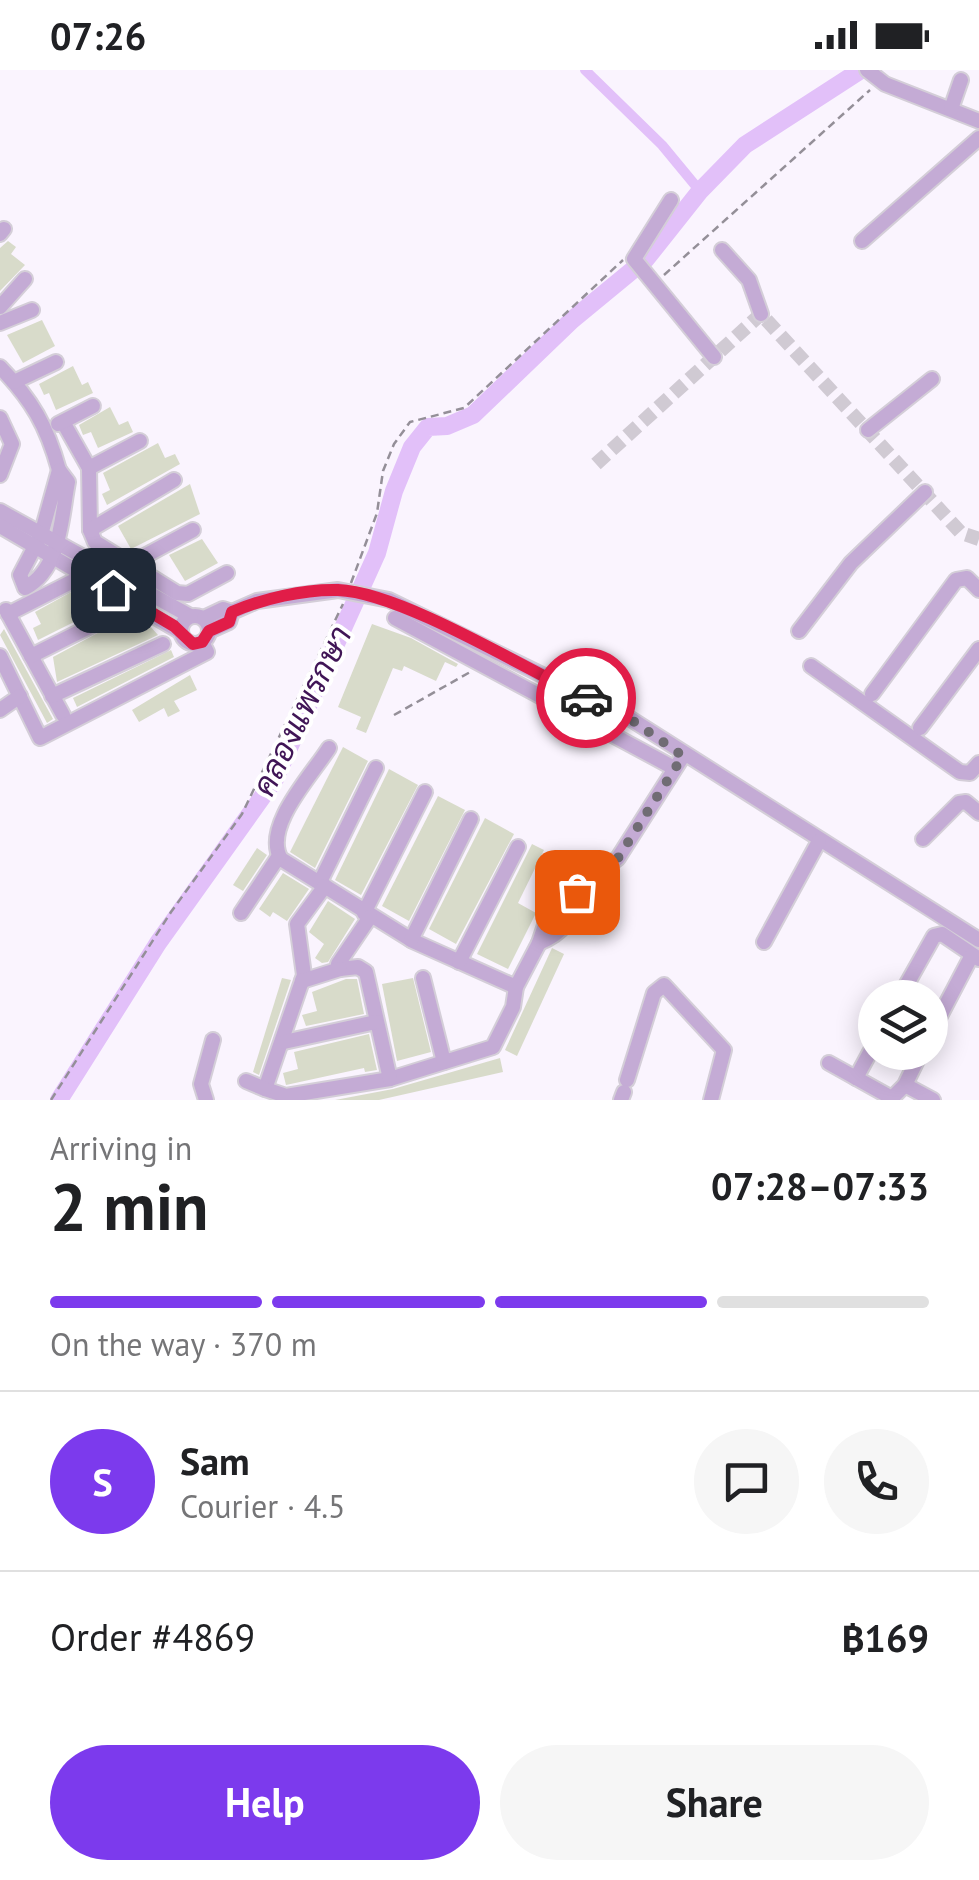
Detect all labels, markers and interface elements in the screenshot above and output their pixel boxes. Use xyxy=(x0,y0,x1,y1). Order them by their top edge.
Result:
text: 07:26 xyxy=(50,11,146,60)
pin xyxy=(71,548,156,633)
icon: home xyxy=(86,563,141,618)
water label: คลองแพรกษา xyxy=(242,619,360,802)
courier xyxy=(536,648,636,748)
icon: car xyxy=(559,671,614,726)
pin xyxy=(535,850,620,935)
icon: bag xyxy=(550,865,605,920)
map controls xyxy=(858,980,948,1070)
button: layers xyxy=(858,980,948,1070)
text: Arriving in xyxy=(50,1127,192,1169)
text: 07:28–07:33 xyxy=(711,1161,929,1210)
text: 2 min xyxy=(50,1164,209,1248)
text: On the way · 370 m xyxy=(50,1323,317,1365)
button: chat xyxy=(694,1429,799,1534)
button: phone xyxy=(824,1429,929,1534)
text: Sam xyxy=(180,1436,250,1485)
text: S xyxy=(92,1457,113,1506)
text: Courier · 4.5 xyxy=(180,1485,346,1527)
text: Order #4869 xyxy=(50,1612,255,1661)
text: ฿169 xyxy=(841,1613,929,1662)
button: Help xyxy=(50,1745,480,1860)
button: Share xyxy=(500,1745,929,1860)

